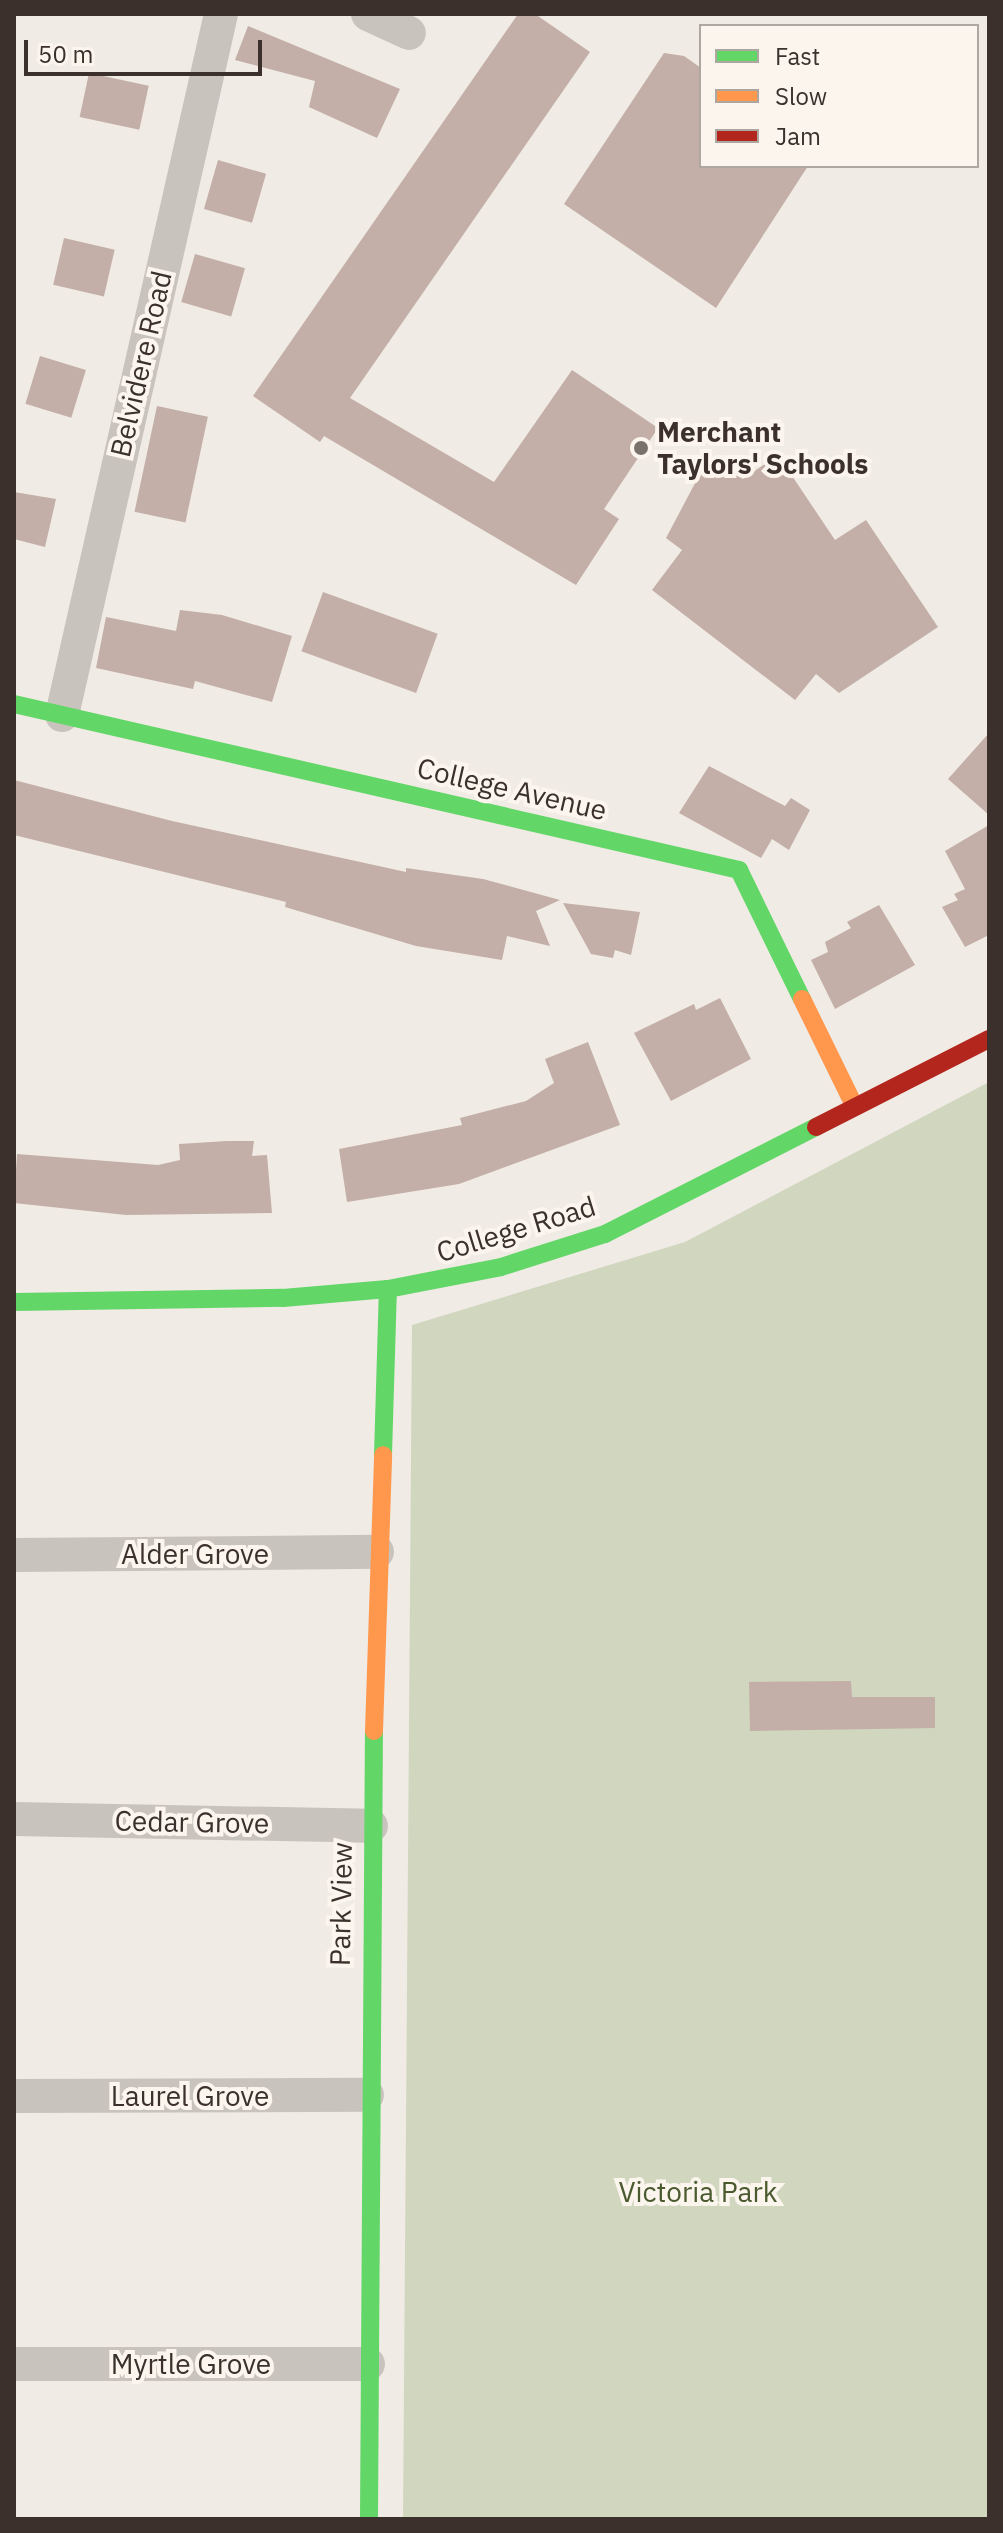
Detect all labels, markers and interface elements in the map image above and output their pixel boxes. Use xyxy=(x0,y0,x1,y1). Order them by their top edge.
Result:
scale bar xyxy=(28,24,266,74)
legend xyxy=(699,24,979,168)
text: 50 m xyxy=(38,38,93,70)
text: Fast xyxy=(775,40,820,72)
text: Slow xyxy=(775,80,827,112)
text: Jam xyxy=(775,120,821,152)
street label: Belvidere Road xyxy=(103,268,179,460)
place label: Merchant Taylors' Schools xyxy=(657,415,868,481)
marker: Merchant Taylors' Schools xyxy=(632,439,650,457)
street label: College Avenue xyxy=(414,751,610,827)
street label: College Road xyxy=(432,1189,600,1269)
street label: Alder Grove xyxy=(121,1537,269,1571)
street label: Cedar Grove xyxy=(114,1804,270,1840)
street label: Park View xyxy=(323,1842,359,1966)
street label: Laurel Grove xyxy=(111,2079,269,2113)
park label: Victoria Park xyxy=(618,2175,778,2209)
street label: Myrtle Grove xyxy=(111,2347,271,2381)

